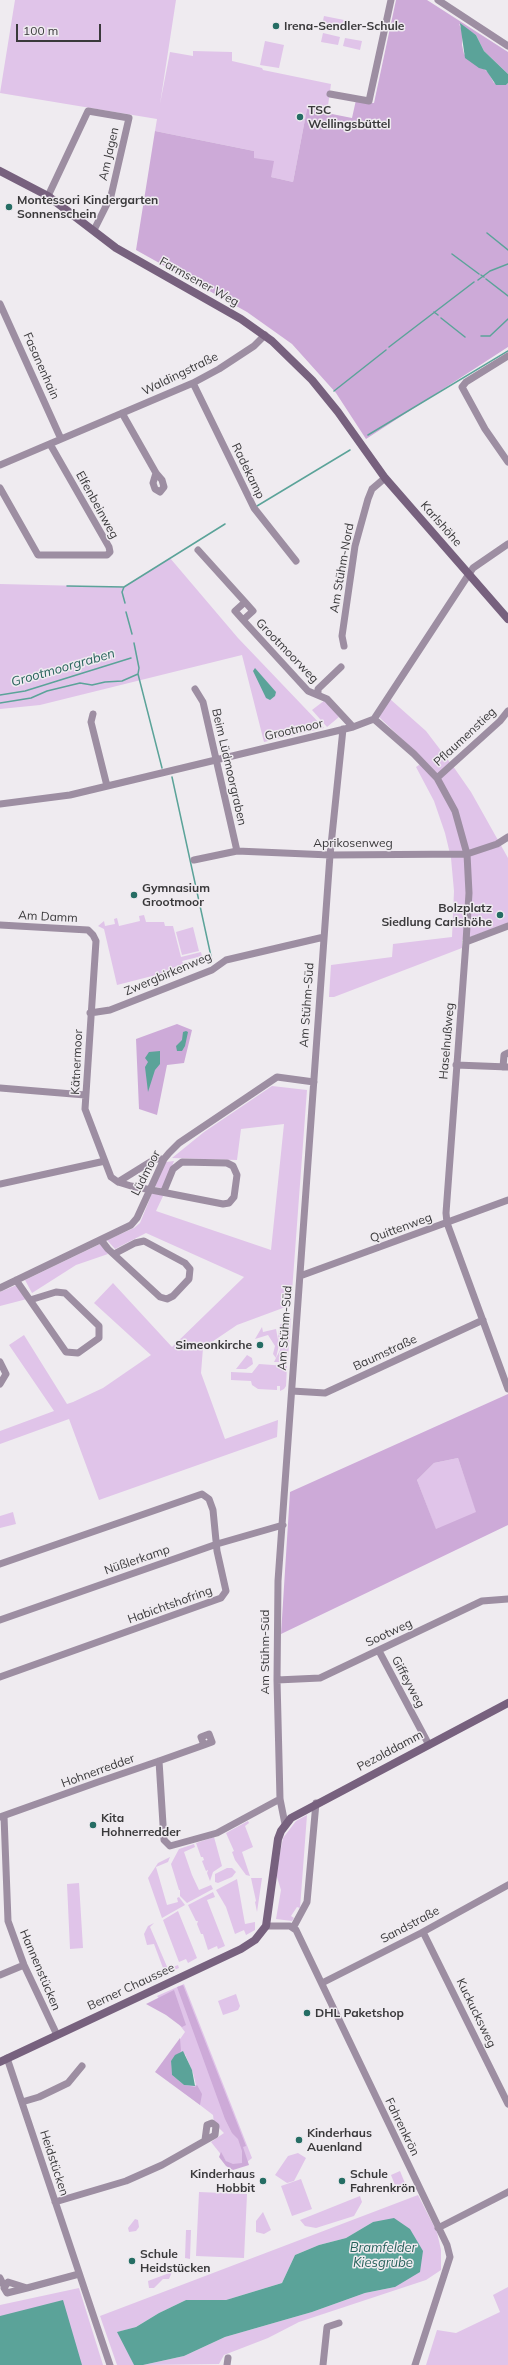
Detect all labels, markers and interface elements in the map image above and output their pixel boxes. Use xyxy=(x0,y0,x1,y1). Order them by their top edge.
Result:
scale bar xyxy=(18,16,103,42)
place label: Irena-Sendler-Schule xyxy=(284,19,404,33)
marker: Irena-Sendler-Schule xyxy=(271,21,281,31)
text: 100 m xyxy=(23,23,58,38)
place label: TSC Wellingsbüttel xyxy=(308,103,390,131)
marker: TSC Wellingsbüttel xyxy=(295,112,305,122)
street label: Am Jagen xyxy=(96,126,122,182)
place label: Montessori Kindergarten Sonnenschein xyxy=(17,193,158,221)
marker: Montessori Kindergarten Sonnenschein xyxy=(4,202,14,212)
street label: Farmsener Weg xyxy=(157,254,241,310)
street label: Fasanenhain xyxy=(20,330,62,402)
street label: Waldingstraße xyxy=(140,349,220,399)
street label: Radekamp xyxy=(228,441,268,501)
street label: Elfenbeinweg xyxy=(73,469,121,541)
street label: Karlshöhe xyxy=(417,498,465,550)
street label: Am Stühm-Nord xyxy=(327,522,357,614)
street label: Grootmoorweg xyxy=(253,616,321,686)
water label: Grootmoorgraben xyxy=(9,646,117,690)
street label: Pflaumenstieg xyxy=(431,705,499,769)
street label: Beim Lüdmoorgraben xyxy=(209,707,249,827)
street label: Grootmoor xyxy=(263,716,325,744)
street label: Aprikosenweg xyxy=(313,836,393,850)
place label: Gymnasium Grootmoor xyxy=(142,881,210,909)
marker: Gymnasium Grootmoor xyxy=(129,890,139,900)
place label: Bolzplatz Siedlung Carlshöhe xyxy=(381,901,492,929)
street label: Am Damm xyxy=(18,908,78,926)
marker: Bolzplatz Siedlung Carlshöhe xyxy=(495,910,505,920)
street label: Zwergbirkenweg xyxy=(122,949,214,999)
street label: Am Stühm-Süd xyxy=(297,962,317,1048)
street label: Haselnußweg xyxy=(436,1002,458,1080)
street label: Kätnermoor xyxy=(68,1029,86,1095)
street label: Lüdmoor xyxy=(128,1148,164,1198)
street label: Quittenweg xyxy=(368,1210,434,1246)
street label: Am Stühm-Süd xyxy=(275,1285,295,1371)
street label: Baumstraße xyxy=(351,1332,419,1374)
place label: Simeonkirche xyxy=(175,1338,252,1352)
marker: Simeonkirche xyxy=(255,1340,265,1350)
street label: Nüßlerkamp xyxy=(102,1542,172,1578)
street label: Habichtshofring xyxy=(126,1583,214,1627)
street label: Am Stühm-Süd xyxy=(258,1609,272,1695)
street label: Sootweg xyxy=(364,1616,414,1650)
street label: Giffeyweg xyxy=(388,1654,428,1710)
street label: Pezolddamm xyxy=(355,1728,425,1774)
street label: Hohnerredder xyxy=(59,1751,137,1791)
place label: Kita Hohnerredder xyxy=(101,1811,181,1839)
marker: Kita Hohnerredder xyxy=(88,1820,98,1830)
street label: Sandstraße xyxy=(378,1903,442,1947)
street label: Hannenstücken xyxy=(16,1927,64,2013)
street label: Berner Chaussee xyxy=(85,1961,177,2013)
street label: Kuckucksweg xyxy=(453,1976,499,2050)
place label: DHL Paketshop xyxy=(315,2006,404,2020)
marker: DHL Paketshop xyxy=(302,2008,312,2018)
street label: Fahrenkrön xyxy=(382,2096,422,2158)
place label: Kinderhaus Auenland xyxy=(307,2126,372,2154)
street label: Heidstücken xyxy=(37,2128,71,2198)
marker: Kinderhaus Auenland xyxy=(294,2135,304,2145)
place label: Kinderhaus Hobbit xyxy=(190,2167,255,2195)
place label: Schule Fahrenkrön xyxy=(350,2167,415,2195)
marker: Kinderhaus Hobbit xyxy=(258,2176,268,2186)
marker: Schule Fahrenkrön xyxy=(337,2176,347,2186)
water label: Bramfelder Kiesgrube xyxy=(350,2240,416,2271)
place label: Schule Heidstücken xyxy=(140,2247,210,2275)
marker: Schule Heidstücken xyxy=(127,2256,137,2266)

